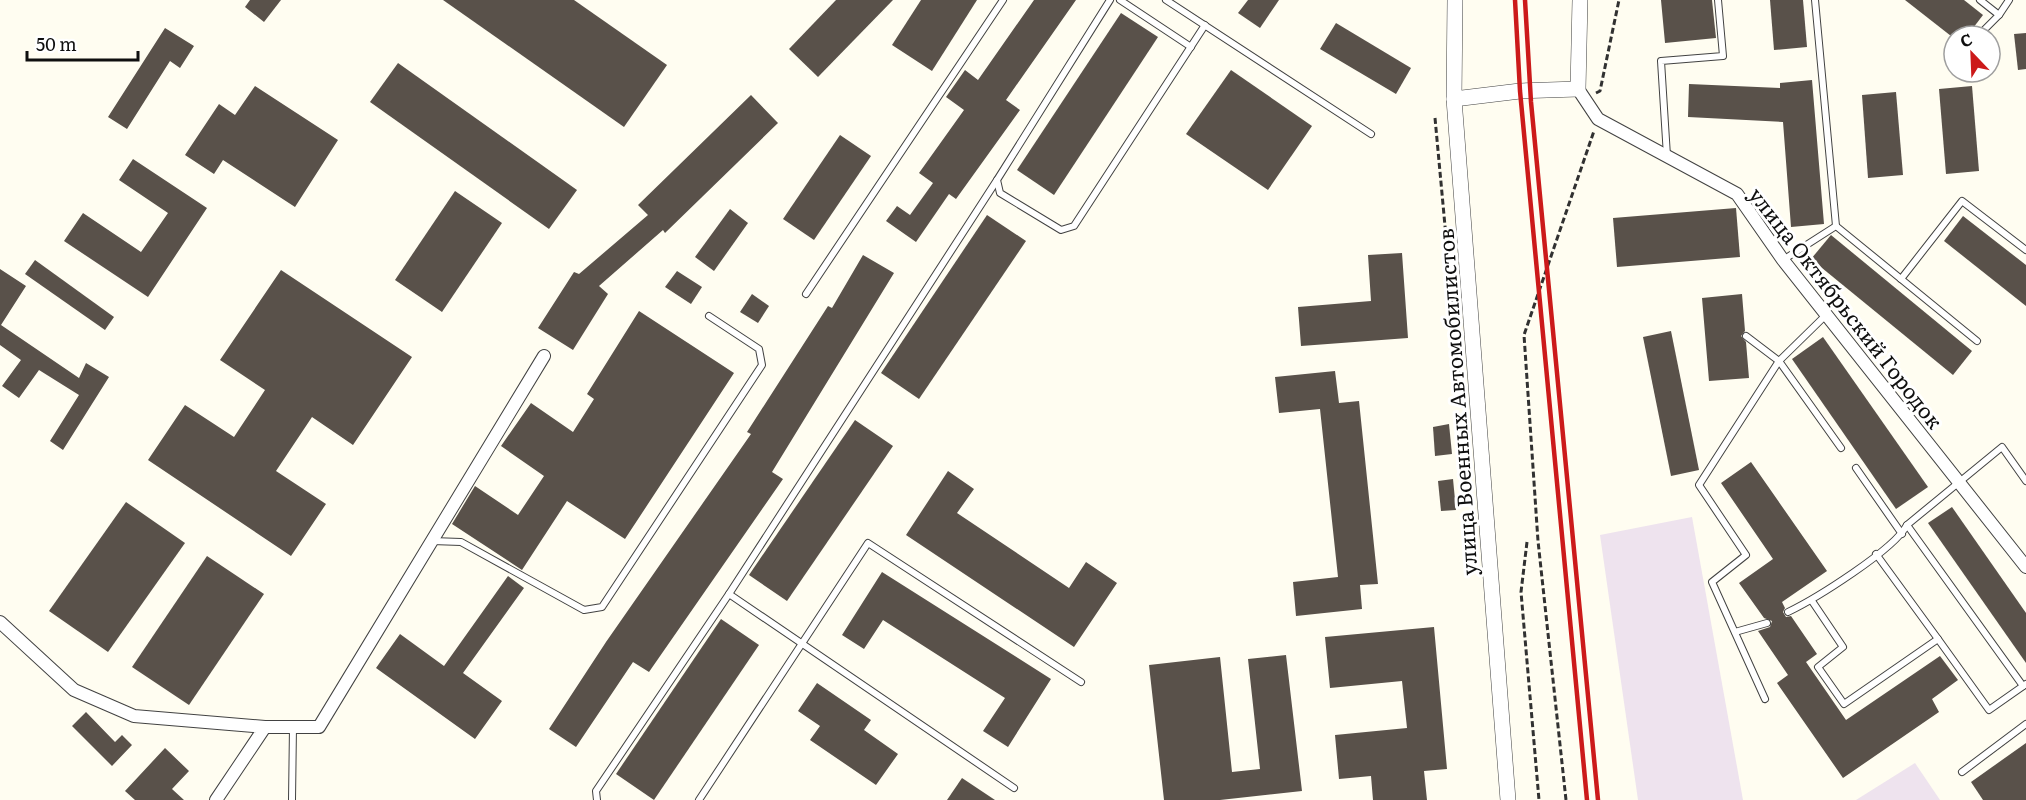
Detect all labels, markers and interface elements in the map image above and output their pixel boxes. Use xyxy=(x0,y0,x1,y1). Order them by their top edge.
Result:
scale bar xyxy=(27,24,138,62)
north arrow xyxy=(1942,24,2002,84)
text: С xyxy=(1956,26,1976,53)
text: 50 m xyxy=(36,30,77,57)
street label: улица Октябрьский Городок xyxy=(1743,180,1952,435)
street label: улица Военных Автомобилистов xyxy=(1428,227,1484,577)

